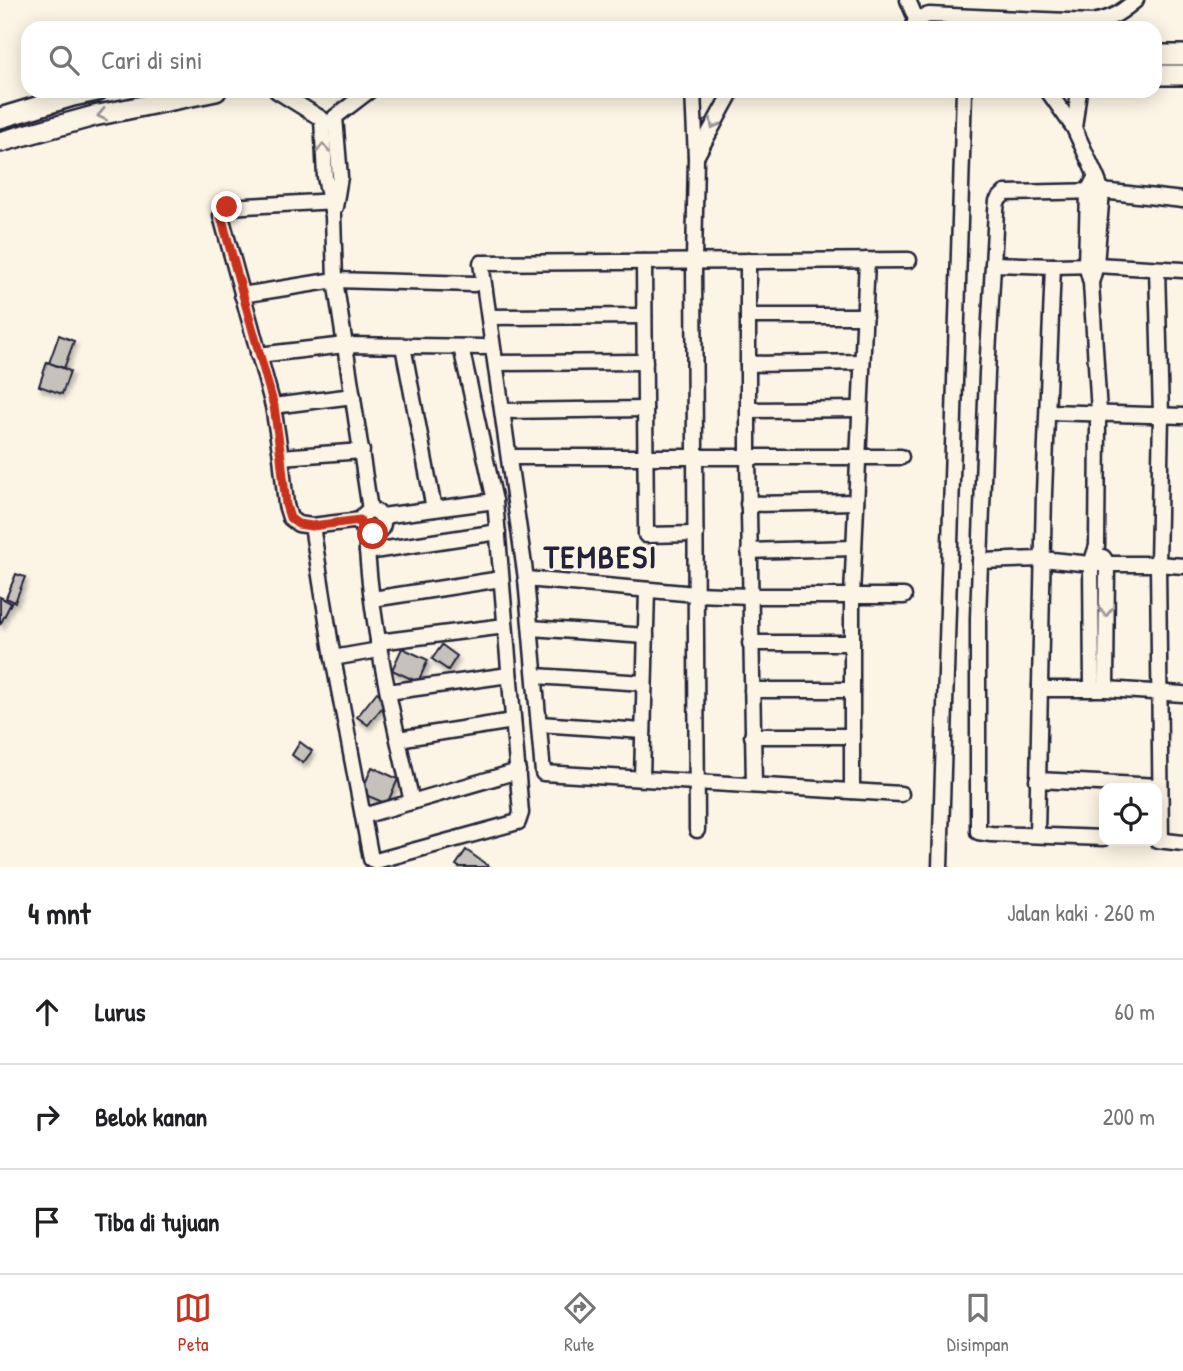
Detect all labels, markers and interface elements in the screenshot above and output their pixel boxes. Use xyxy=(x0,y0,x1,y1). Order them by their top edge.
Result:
search box xyxy=(21,21,1162,98)
icon: search xyxy=(45,41,83,79)
text: Cari di sini xyxy=(101,42,203,77)
one-way arrow xyxy=(96,106,108,121)
one-way arrow xyxy=(709,117,722,130)
one-way arrow xyxy=(316,143,331,154)
route end xyxy=(211,191,242,222)
route start xyxy=(357,518,388,549)
district label: TEMBESI xyxy=(543,535,658,578)
one-way arrow xyxy=(1099,607,1114,618)
map controls xyxy=(1099,783,1162,846)
button: locate xyxy=(1099,783,1162,846)
text: 4 mnt xyxy=(28,893,90,933)
text: Jalan kaki · 260 m xyxy=(1007,897,1155,928)
icon: ahead xyxy=(28,993,66,1031)
text: Lurus xyxy=(95,994,146,1029)
text: 60 m xyxy=(1115,996,1155,1027)
icon: right xyxy=(28,1098,66,1136)
text: Belok kanan xyxy=(95,1099,207,1134)
text: 200 m xyxy=(1103,1101,1155,1132)
icon: arrive xyxy=(28,1203,66,1241)
text: Tiba di tujuan xyxy=(95,1204,220,1239)
tab: Peta xyxy=(174,1289,212,1357)
tab: Rute xyxy=(561,1289,599,1357)
tab: Disimpan xyxy=(947,1289,1009,1357)

